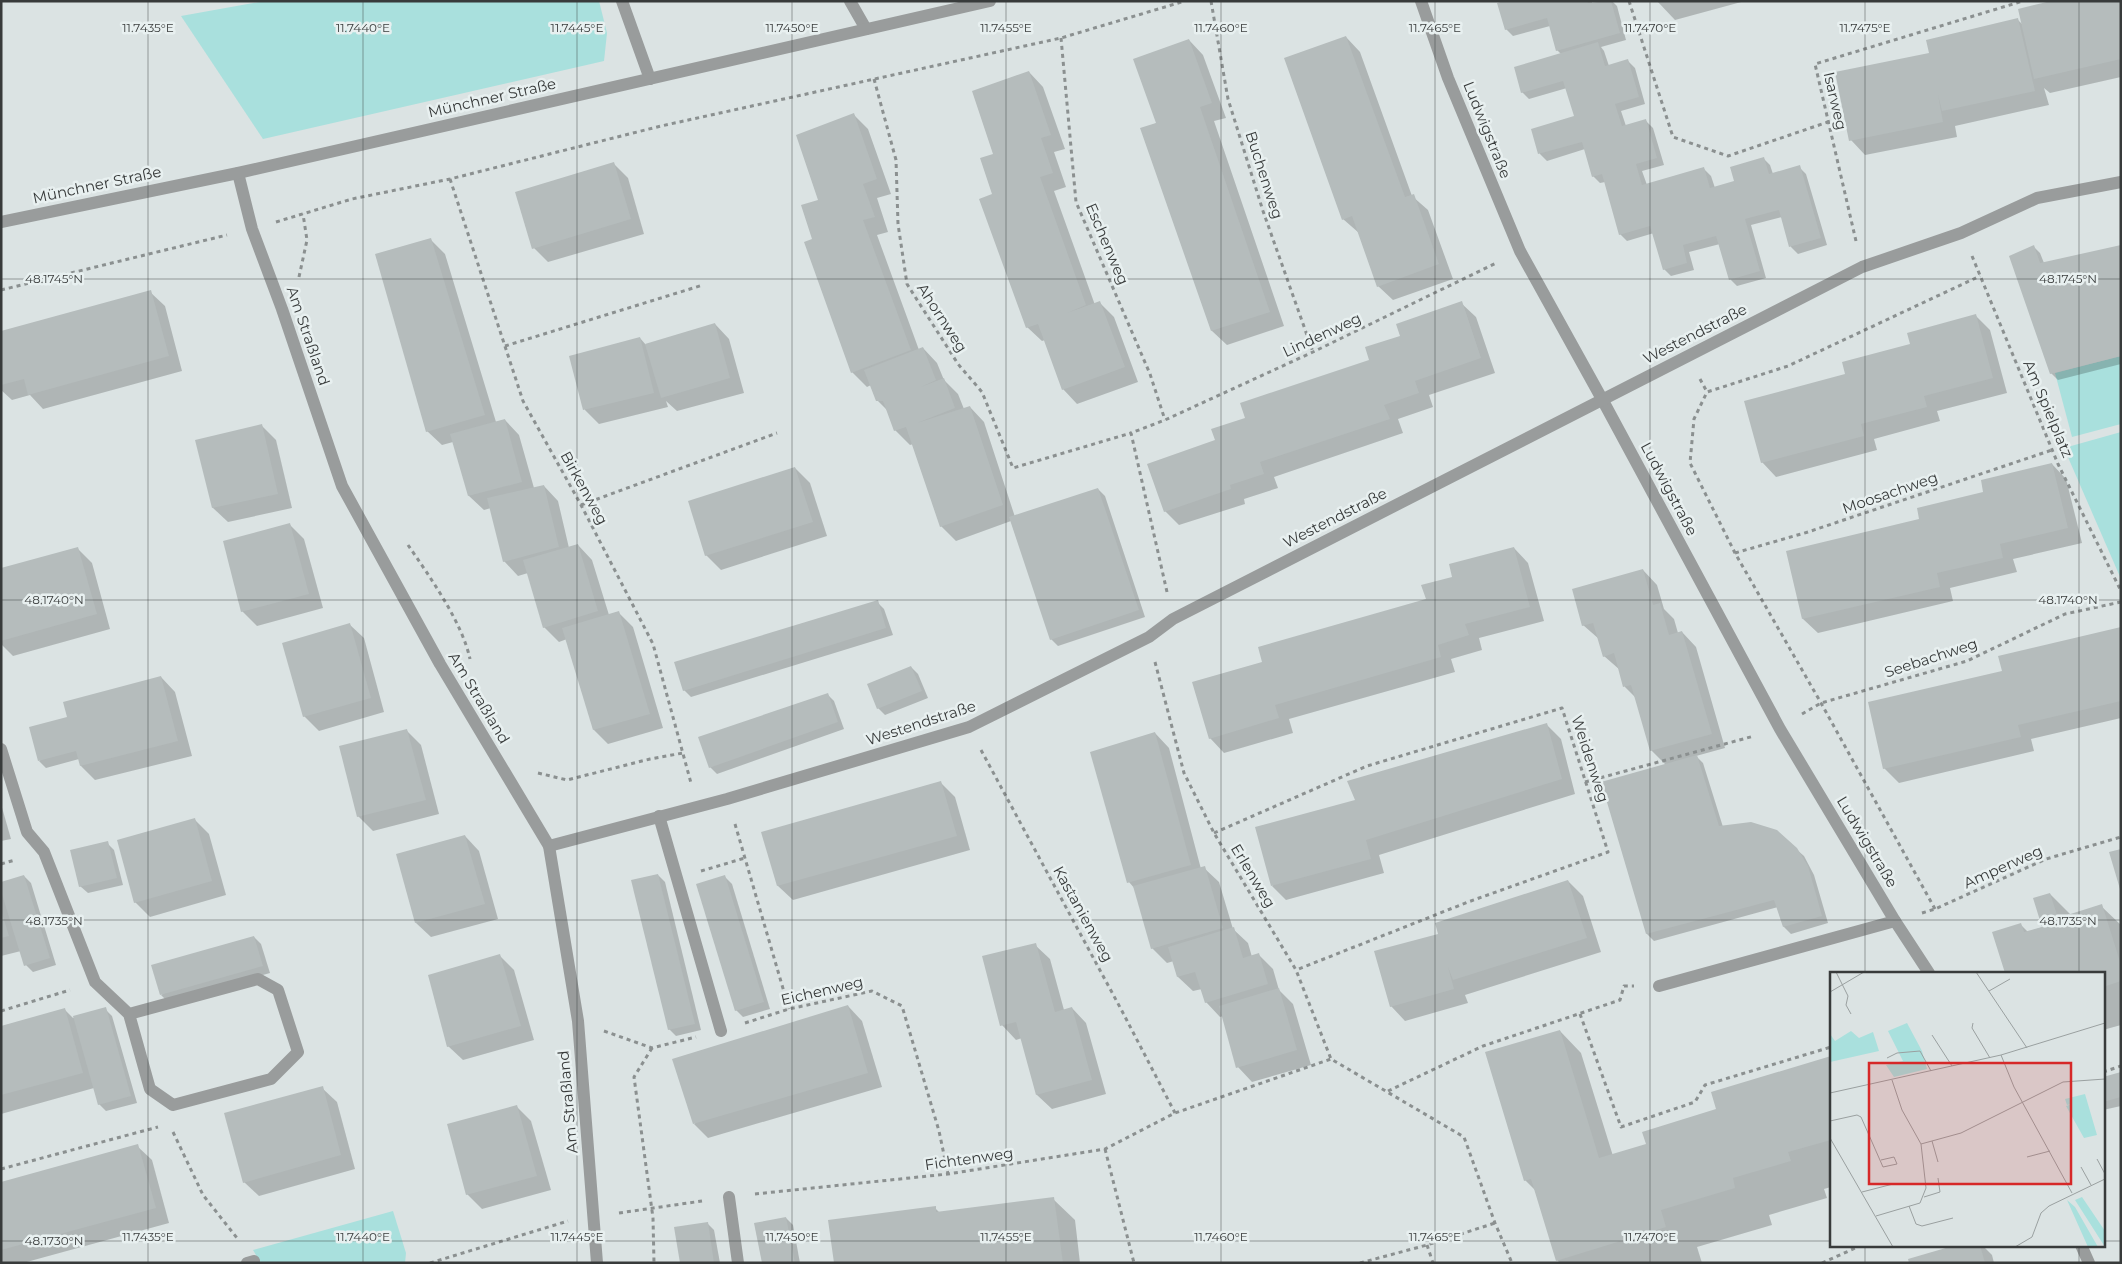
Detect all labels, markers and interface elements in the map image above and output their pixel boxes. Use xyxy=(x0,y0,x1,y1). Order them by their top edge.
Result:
text: 11.7435°E xyxy=(122,20,174,35)
text: 11.7440°E xyxy=(336,20,390,35)
text: 11.7445°E xyxy=(551,20,603,35)
text: 11.7450°E xyxy=(765,20,819,35)
text: 11.7455°E xyxy=(980,20,1032,35)
text: 11.7460°E xyxy=(1194,20,1248,35)
text: 11.7465°E xyxy=(1409,20,1461,35)
text: 11.7470°E xyxy=(1624,20,1676,35)
text: 11.7475°E xyxy=(1839,20,1891,35)
street label: Isarweg xyxy=(1820,70,1851,132)
street label: Münchner Straße xyxy=(426,74,558,121)
street label: Ludwigstraße xyxy=(1459,78,1516,181)
street label: Buchenweg xyxy=(1241,129,1288,221)
street label: Münchner Straße xyxy=(31,162,163,207)
street label: Eschenweg xyxy=(1082,200,1133,288)
text: 48.1745°N xyxy=(25,271,83,286)
text: 48.1745°N xyxy=(2039,271,2097,286)
street label: Ahornweg xyxy=(913,280,972,356)
street label: Am Straßland xyxy=(283,284,334,388)
street label: Westendstraße xyxy=(1640,299,1750,368)
street label: Lindenweg xyxy=(1279,308,1364,361)
street label: Am Spielplatz xyxy=(2019,357,2078,461)
street label: Ludwigstraße xyxy=(1637,439,1702,539)
street label: Birkenweg xyxy=(556,448,612,528)
street label: Moosachweg xyxy=(1840,467,1940,518)
street label: Westendstraße xyxy=(1280,483,1390,552)
text: 48.1740°N xyxy=(24,592,84,607)
text: 48.1740°N xyxy=(2038,592,2098,607)
street label: Seebachweg xyxy=(1882,634,1980,682)
street label: Am Straßland xyxy=(445,649,514,747)
street label: Westendstraße xyxy=(864,696,978,749)
street label: Weidenweg xyxy=(1567,713,1613,805)
street label: Ludwigstraße xyxy=(1833,793,1902,891)
street label: Erlenweg xyxy=(1227,840,1280,911)
street label: Amperweg xyxy=(1960,841,2045,892)
street label: Kastanienweg xyxy=(1049,862,1118,965)
text: 48.1735°N xyxy=(25,913,83,928)
text: 48.1735°N xyxy=(2039,913,2097,928)
street label: Eichenweg xyxy=(779,972,865,1009)
inset map xyxy=(1830,972,2104,1246)
street label: Am Straßland xyxy=(554,1050,581,1154)
street label: Fichtenweg xyxy=(923,1143,1014,1174)
text: 11.7435°E xyxy=(122,1229,174,1244)
text: 11.7440°E xyxy=(336,1229,390,1244)
text: 11.7445°E xyxy=(551,1229,603,1244)
text: 11.7450°E xyxy=(765,1229,819,1244)
text: 11.7455°E xyxy=(980,1229,1032,1244)
text: 11.7460°E xyxy=(1194,1229,1248,1244)
text: 11.7465°E xyxy=(1409,1229,1461,1244)
text: 11.7470°E xyxy=(1624,1229,1676,1244)
text: 48.1730°N xyxy=(24,1233,84,1248)

